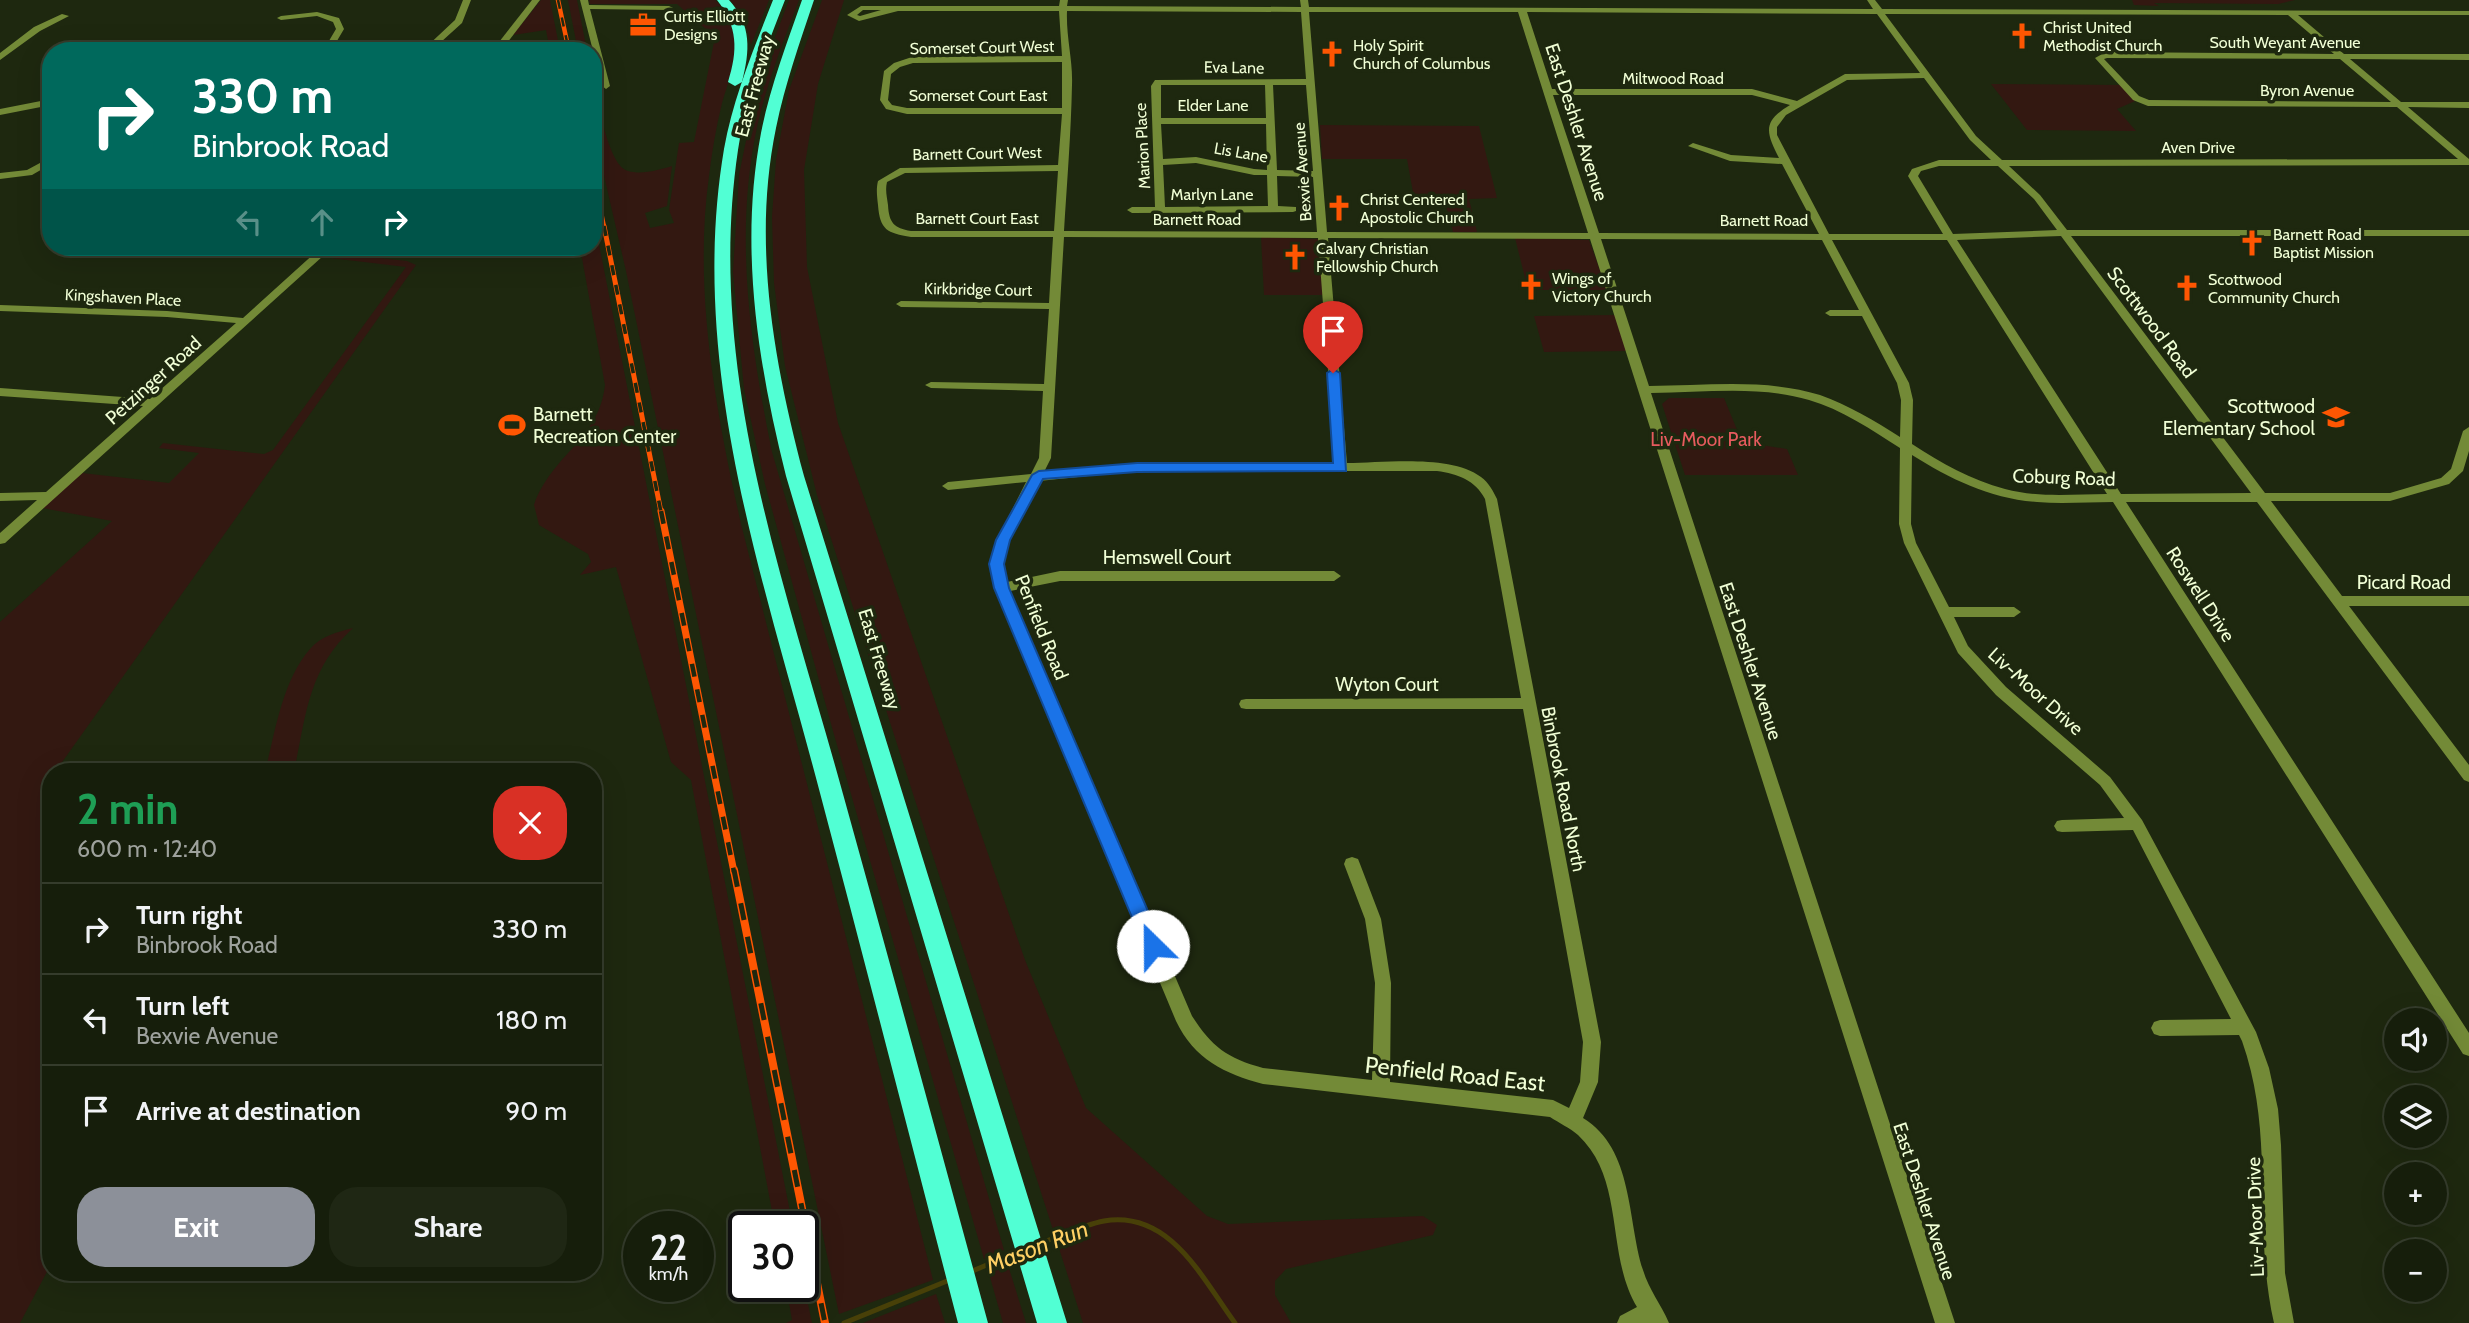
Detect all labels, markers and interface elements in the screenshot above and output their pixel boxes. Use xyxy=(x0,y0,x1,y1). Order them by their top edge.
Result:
place label: Curtis Elliott Designs xyxy=(664,7,746,44)
office icon: Curtis Elliott Designs xyxy=(628,10,658,40)
place label: Christ United Methodist Church xyxy=(2043,18,2162,55)
church icon: Christ United Methodist Church xyxy=(2007,21,2037,51)
street label: East Freeway xyxy=(730,32,779,140)
street label: South Weyant Avenue xyxy=(2209,33,2361,52)
place label: Holy Spirit Church of Columbus xyxy=(1353,36,1491,73)
street label: Somerset Court West xyxy=(909,37,1055,58)
church icon: Holy Spirit Church of Columbus xyxy=(1317,39,1347,69)
street label: East Deshler Avenue xyxy=(1540,40,1613,204)
street label: Eva Lane xyxy=(1204,57,1264,78)
text: 330 m xyxy=(192,66,333,125)
street label: Miltwood Road xyxy=(1622,69,1724,88)
icon: right xyxy=(77,70,168,161)
street label: Byron Avenue xyxy=(2260,81,2354,100)
street label: Somerset Court East xyxy=(909,86,1048,105)
street label: Elder Lane xyxy=(1177,96,1249,115)
street label: Marion Place xyxy=(1131,102,1154,190)
street label: Bexvie Avenue xyxy=(1290,122,1315,222)
text: Binbrook Road xyxy=(192,126,389,165)
street label: Lis Lane xyxy=(1212,138,1269,167)
street label: Aven Drive xyxy=(2161,138,2235,157)
street label: Barnett Court West xyxy=(912,143,1042,164)
street label: Marlyn Lane xyxy=(1171,185,1253,204)
place label: Christ Centered Apostolic Church xyxy=(1360,190,1474,227)
church icon: Christ Centered Apostolic Church xyxy=(1324,193,1354,223)
icon: left xyxy=(230,203,268,241)
icon: ahead xyxy=(303,203,341,241)
icon: right xyxy=(376,203,414,241)
street label: Barnett Court East xyxy=(915,209,1039,228)
street label: Barnett Road xyxy=(1153,210,1241,229)
street label: Barnett Road xyxy=(1720,211,1808,230)
place label: Barnett Road Baptist Mission xyxy=(2273,225,2374,262)
church icon: Barnett Road Baptist Mission xyxy=(2237,228,2267,258)
place label: Calvary Christian Fellowship Church xyxy=(1316,239,1439,276)
church icon: Calvary Christian Fellowship Church xyxy=(1280,242,1310,272)
street label: Scottwood Road xyxy=(2102,262,2201,382)
place label: Wings of Victory Church xyxy=(1552,269,1652,306)
place label: Scottwood Community Church xyxy=(2208,270,2340,307)
church icon: Wings of Victory Church xyxy=(1516,272,1546,302)
church icon: Scottwood Community Church xyxy=(2172,273,2202,303)
street label: Kirkbridge Court xyxy=(924,279,1033,300)
street label: Kingshaven Place xyxy=(64,285,182,310)
pin xyxy=(1303,301,1363,373)
icon: arrive xyxy=(1314,312,1352,350)
street label: Petzinger Road xyxy=(101,331,206,429)
place label: Scottwood Elementary School xyxy=(2163,395,2316,440)
school or university icon: Scottwood Elementary School xyxy=(2321,402,2351,432)
place label: Barnett Recreation Center xyxy=(533,403,676,448)
sports icon: Barnett Recreation Center xyxy=(497,410,527,440)
park label: Liv-Moor Park xyxy=(1650,428,1762,451)
street label: Coburg Road xyxy=(2012,464,2116,491)
street label: Roswell Drive xyxy=(2161,542,2240,646)
street label: Hemswell Court xyxy=(1103,546,1232,569)
street label: Penfield Road xyxy=(1010,571,1073,683)
street label: Picard Road xyxy=(2357,571,2451,594)
street label: East Deshler Avenue xyxy=(1714,579,1787,743)
street label: East Freeway xyxy=(853,606,906,713)
street label: Liv-Moor Drive xyxy=(1983,643,2088,740)
street label: Wyton Court xyxy=(1335,673,1439,696)
street label: Binbrook Road North xyxy=(1536,705,1591,874)
text: 2 min xyxy=(77,783,178,835)
button: close xyxy=(493,786,567,860)
text: 600 m · 12:40 xyxy=(77,835,217,863)
text: Turn right xyxy=(136,899,242,931)
position arrow xyxy=(1116,909,1190,983)
icon: right xyxy=(77,910,115,948)
text: 330 m xyxy=(492,913,567,945)
text: Binbrook Road xyxy=(136,931,278,959)
text: Turn left xyxy=(136,990,229,1022)
icon: left xyxy=(77,1001,115,1039)
text: 180 m xyxy=(496,1004,567,1036)
map controls xyxy=(2384,1008,2447,1302)
button: sound xyxy=(2384,1008,2447,1071)
text: Bexvie Avenue xyxy=(136,1022,278,1050)
street label: Penfield Road East xyxy=(1364,1051,1547,1097)
button: layers xyxy=(2384,1085,2447,1148)
icon: arrive xyxy=(77,1092,115,1130)
text: Arrive at destination xyxy=(136,1095,361,1127)
text: 90 m xyxy=(505,1095,567,1127)
street label: East Deshler Avenue xyxy=(1888,1119,1961,1283)
street label: Liv-Moor Drive xyxy=(2242,1156,2269,1277)
button: + xyxy=(2384,1162,2447,1225)
button: Exit xyxy=(77,1187,315,1267)
button: Share xyxy=(329,1187,567,1267)
speed limit sign: 30 xyxy=(728,1211,819,1302)
water label: Mason Run xyxy=(981,1214,1092,1280)
text: 22 xyxy=(650,1226,687,1269)
button: − xyxy=(2384,1239,2447,1302)
text: km/h xyxy=(649,1263,688,1285)

